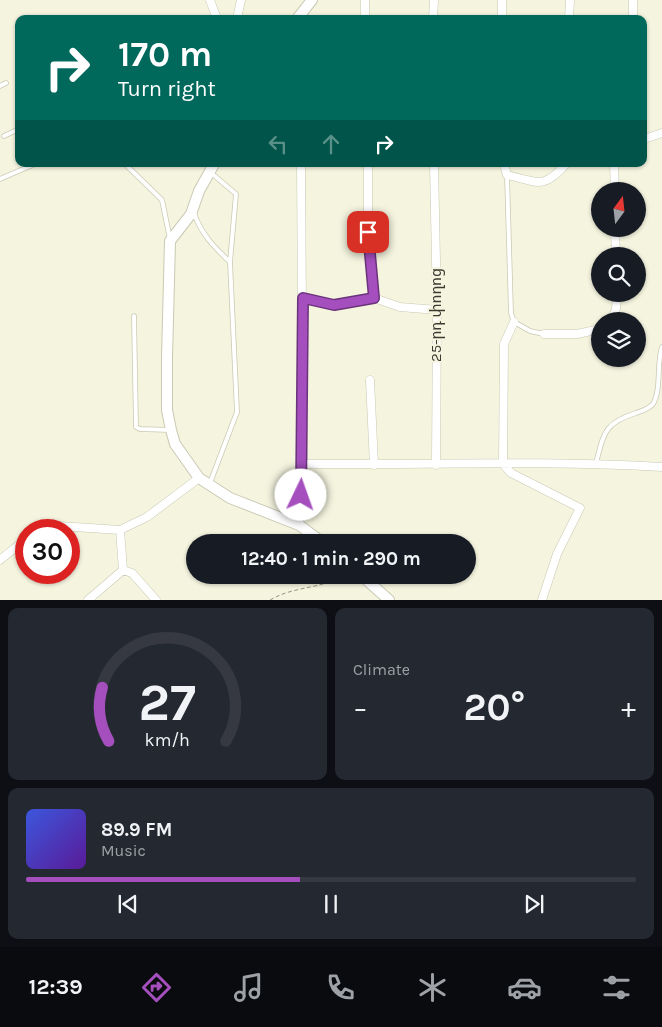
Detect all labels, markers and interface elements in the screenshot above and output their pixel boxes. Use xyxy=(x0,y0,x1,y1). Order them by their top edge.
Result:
text: 170 m xyxy=(118,34,212,75)
icon: right xyxy=(35,35,100,100)
text: Turn right xyxy=(118,76,216,102)
icon: left xyxy=(264,130,292,158)
icon: ahead xyxy=(317,130,345,158)
icon: right xyxy=(370,130,398,158)
north arrow xyxy=(591,182,646,238)
map controls xyxy=(591,182,646,367)
pin xyxy=(347,211,389,253)
icon: arrive xyxy=(354,218,382,246)
button: search xyxy=(591,247,646,302)
street label: 25-րդ փողոց xyxy=(427,268,445,362)
button: layers xyxy=(591,312,646,367)
position arrow xyxy=(274,468,326,520)
speed limit sign: 30 xyxy=(15,519,80,584)
text: 12:40 · 1 min · 290 m xyxy=(241,548,421,570)
text: Climate xyxy=(353,660,410,679)
text: 27 xyxy=(139,672,196,733)
text: 20° xyxy=(464,685,525,730)
text: − xyxy=(353,691,368,724)
text: + xyxy=(621,691,636,724)
text: km/h xyxy=(145,730,190,751)
text: 89.9 FM xyxy=(101,819,172,841)
text: Music xyxy=(101,841,146,860)
icon: previous xyxy=(114,890,142,918)
icon: pause xyxy=(317,890,345,918)
icon: next xyxy=(520,890,548,918)
icon: directions xyxy=(139,970,174,1005)
icon: music xyxy=(231,970,266,1005)
icon: phone xyxy=(323,970,358,1005)
icon: climate xyxy=(415,970,450,1005)
icon: car xyxy=(507,970,542,1005)
icon: filters xyxy=(599,970,634,1005)
text: 12:39 xyxy=(28,974,83,1000)

